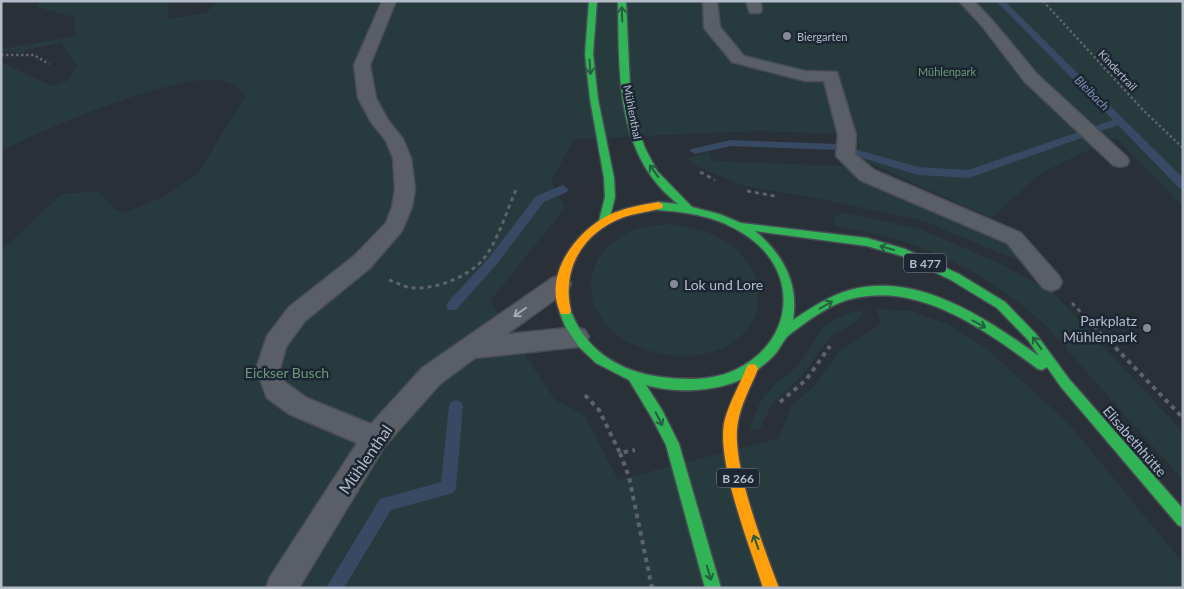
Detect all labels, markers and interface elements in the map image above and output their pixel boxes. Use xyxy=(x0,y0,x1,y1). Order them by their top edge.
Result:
one-way arrow xyxy=(617,6,627,22)
marker: Biergarten xyxy=(781,30,793,42)
place label: Biergarten xyxy=(797,30,847,43)
street label: Kindertrail xyxy=(1096,47,1140,93)
one-way arrow xyxy=(585,59,594,75)
park label: Mühlenpark xyxy=(918,65,976,78)
water label: Bleibach xyxy=(1072,73,1112,113)
street label: Mühlenthal xyxy=(621,84,645,140)
one-way arrow xyxy=(649,164,659,178)
one-way arrow xyxy=(880,243,896,252)
road number: B 477 xyxy=(904,254,946,272)
place label: Lok und Lore xyxy=(684,276,763,293)
marker: Lok und Lore xyxy=(668,278,680,290)
one-way arrow xyxy=(819,299,833,309)
one-way arrow xyxy=(513,307,527,317)
place label: Parkplatz Mühlenpark xyxy=(1063,312,1138,345)
one-way arrow xyxy=(971,320,986,329)
marker: Parkplatz Mühlenpark xyxy=(1141,322,1153,334)
one-way arrow xyxy=(1031,337,1042,350)
park label: Eickser Busch xyxy=(245,364,329,381)
street label: Elisabethhütte xyxy=(1100,402,1170,480)
one-way arrow xyxy=(655,411,664,426)
street label: Mühlenthal xyxy=(334,421,396,497)
road number: B 266 xyxy=(717,468,759,488)
one-way arrow xyxy=(751,534,760,550)
one-way arrow xyxy=(704,565,714,581)

